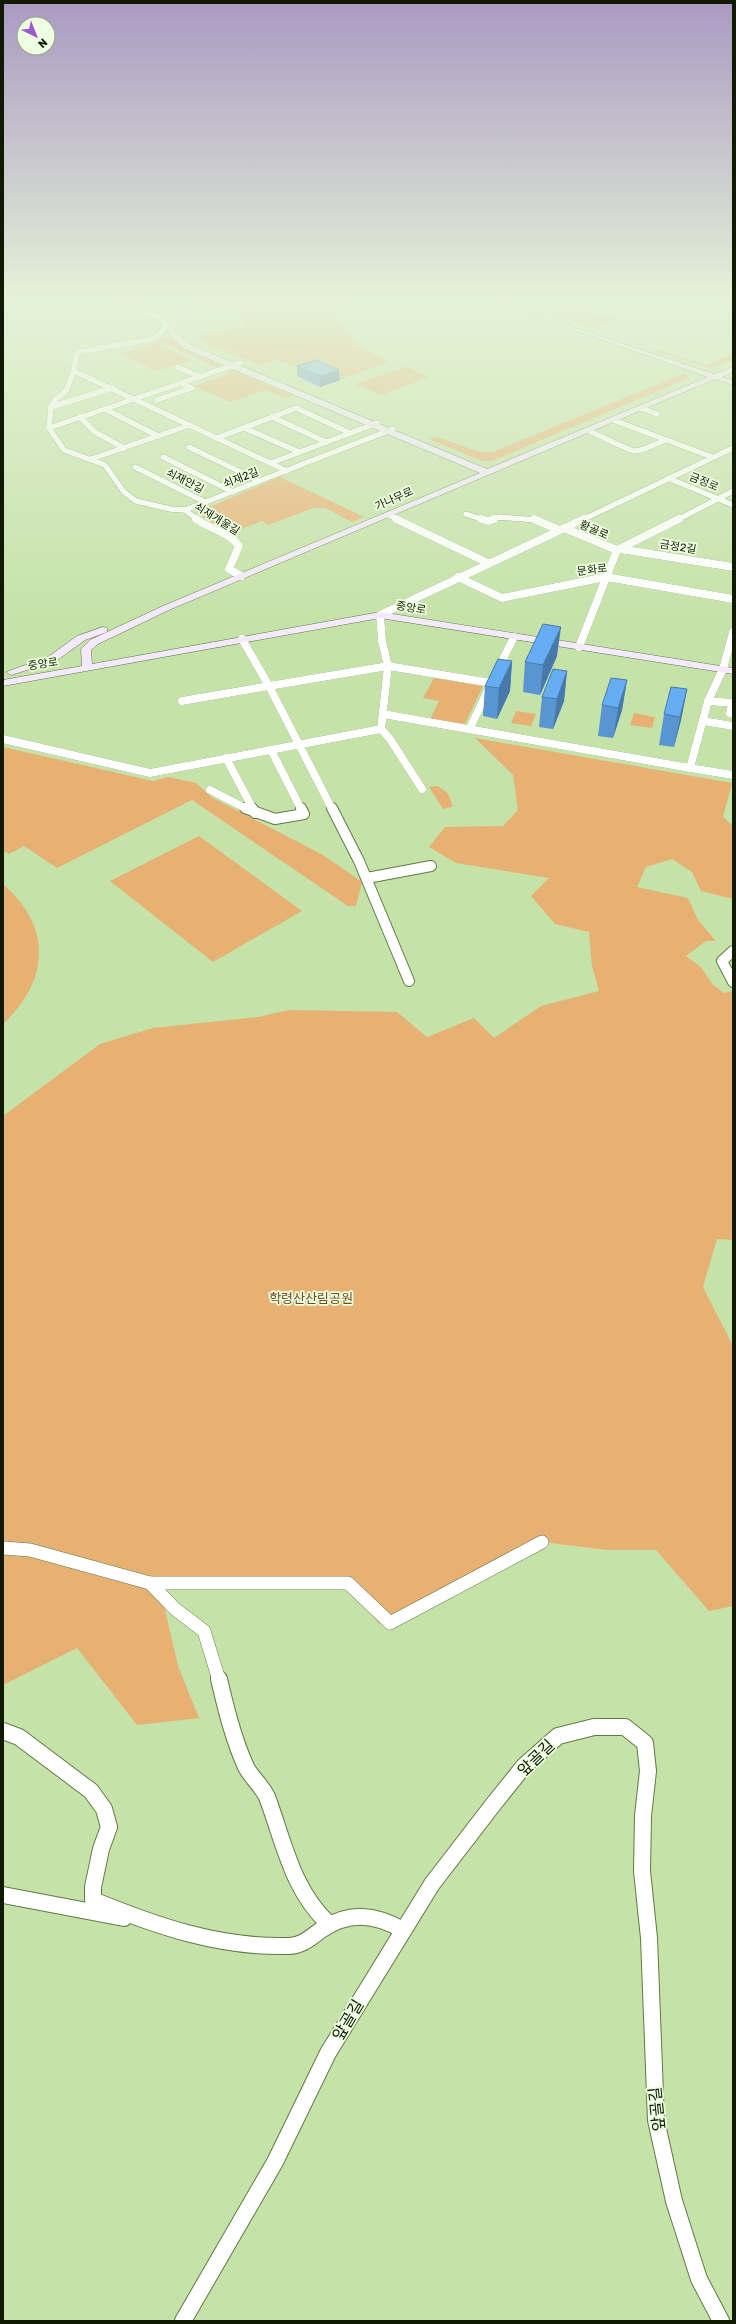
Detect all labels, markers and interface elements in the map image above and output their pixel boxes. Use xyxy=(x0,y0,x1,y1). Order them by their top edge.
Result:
north arrow xyxy=(16,16,56,56)
text: N xyxy=(35,35,50,50)
street label: 쇠재2길 xyxy=(221,465,261,491)
street label: 쇠재안길 xyxy=(164,466,206,496)
street label: 금정로 xyxy=(687,470,721,494)
street label: 가나무로 xyxy=(373,485,415,513)
street label: 쇠재개울길 xyxy=(192,500,242,538)
street label: 황골로 xyxy=(577,518,611,542)
street label: 금정2길 xyxy=(659,538,697,556)
street label: 문화로 xyxy=(576,562,608,578)
street label: 중앙로 xyxy=(395,599,427,617)
street label: 중앙로 xyxy=(27,655,59,673)
park label: 학령산산림공원 xyxy=(269,1291,353,1306)
street label: 앞골길 xyxy=(514,1736,558,1780)
street label: 앞골길 xyxy=(328,1996,368,2044)
street label: 앞골길 xyxy=(645,2086,669,2132)

